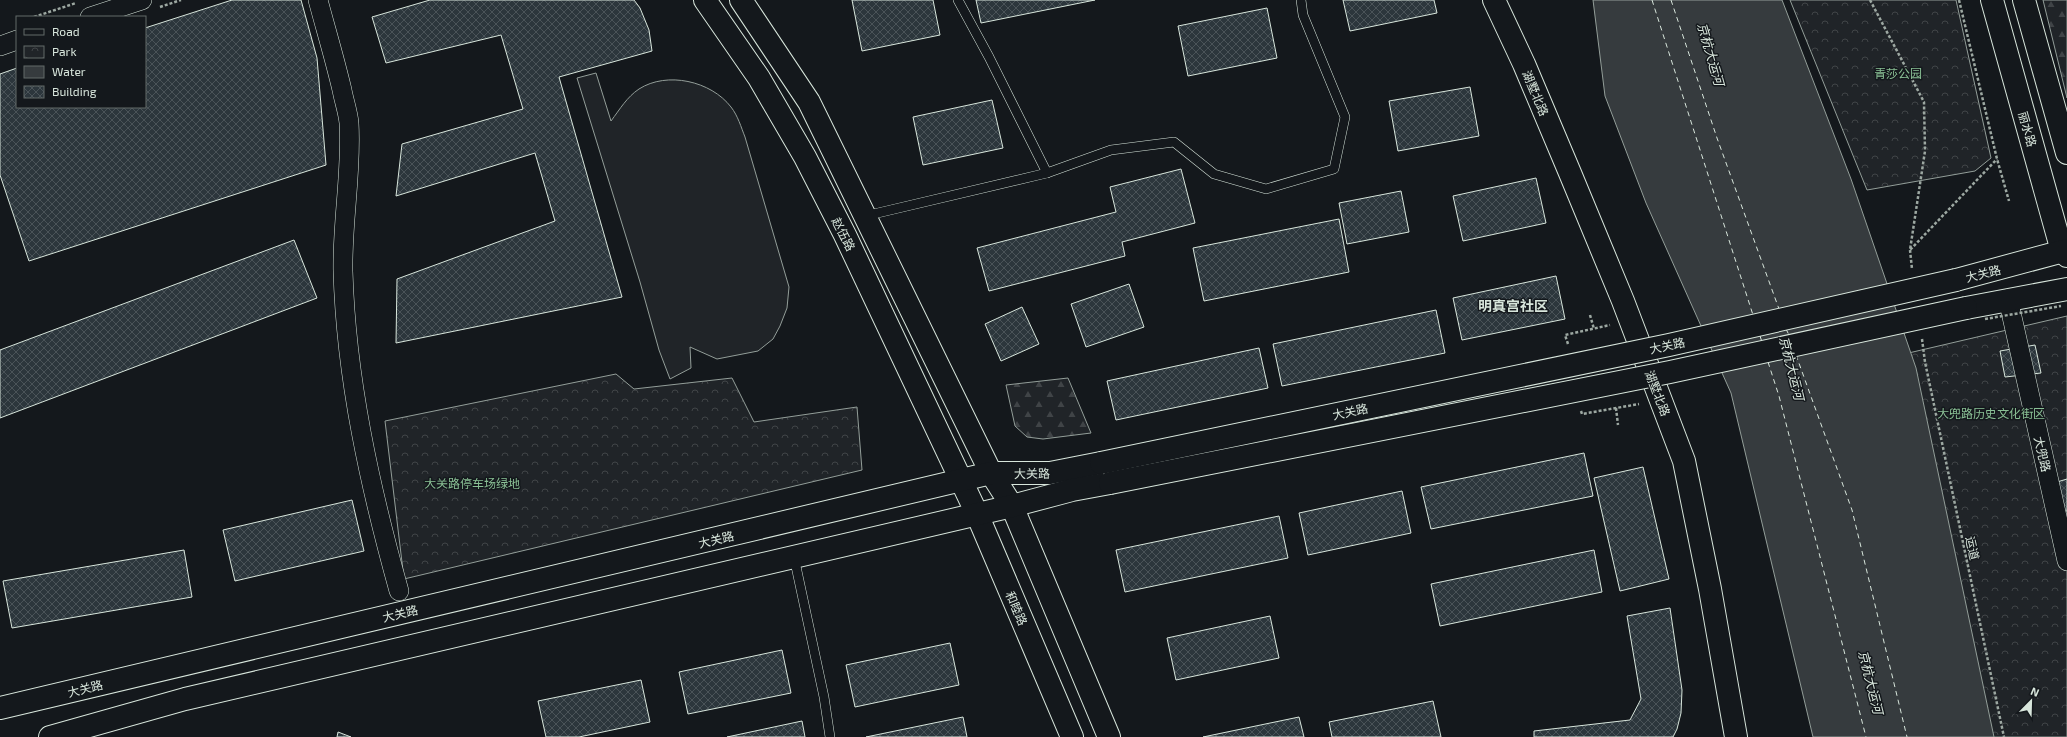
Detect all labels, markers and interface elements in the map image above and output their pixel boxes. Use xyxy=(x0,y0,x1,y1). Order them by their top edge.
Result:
legend xyxy=(16,16,146,108)
water label: 京杭大运河 xyxy=(1694,21,1728,90)
text: Road xyxy=(52,24,80,38)
text: Park xyxy=(52,44,77,58)
text: Water xyxy=(52,64,86,78)
park label: 青莎公园 xyxy=(1874,66,1922,80)
street label: 湖墅北路 xyxy=(1520,68,1552,118)
text: Building xyxy=(52,84,97,98)
street label: 丽水路 xyxy=(2016,110,2040,148)
street label: 赵伍路 xyxy=(830,215,858,253)
street label: 大关路 xyxy=(1964,262,2002,284)
district label: 明真宫社区 xyxy=(1478,297,1548,314)
street label: 大关路 xyxy=(1648,334,1686,356)
water label: 京杭大运河 xyxy=(1776,335,1808,404)
street label: 湖墅北路 xyxy=(1643,368,1673,418)
street label: 大关路 xyxy=(1331,400,1369,422)
park label: 大兜路历史文化街区 xyxy=(1937,406,2045,420)
street label: 大兜路 xyxy=(2032,435,2054,473)
street label: 大关路 xyxy=(1014,466,1050,480)
park label: 大关路停车场绿地 xyxy=(424,476,520,490)
street label: 大关路 xyxy=(697,528,735,550)
street label: 运道 xyxy=(1964,535,1982,561)
street label: 和睦路 xyxy=(1004,589,1030,627)
street label: 大关路 xyxy=(381,602,419,624)
water label: 京杭大运河 xyxy=(1855,649,1887,718)
street label: 大关路 xyxy=(66,677,104,699)
north arrow xyxy=(2011,681,2051,721)
text: N xyxy=(2029,684,2041,699)

